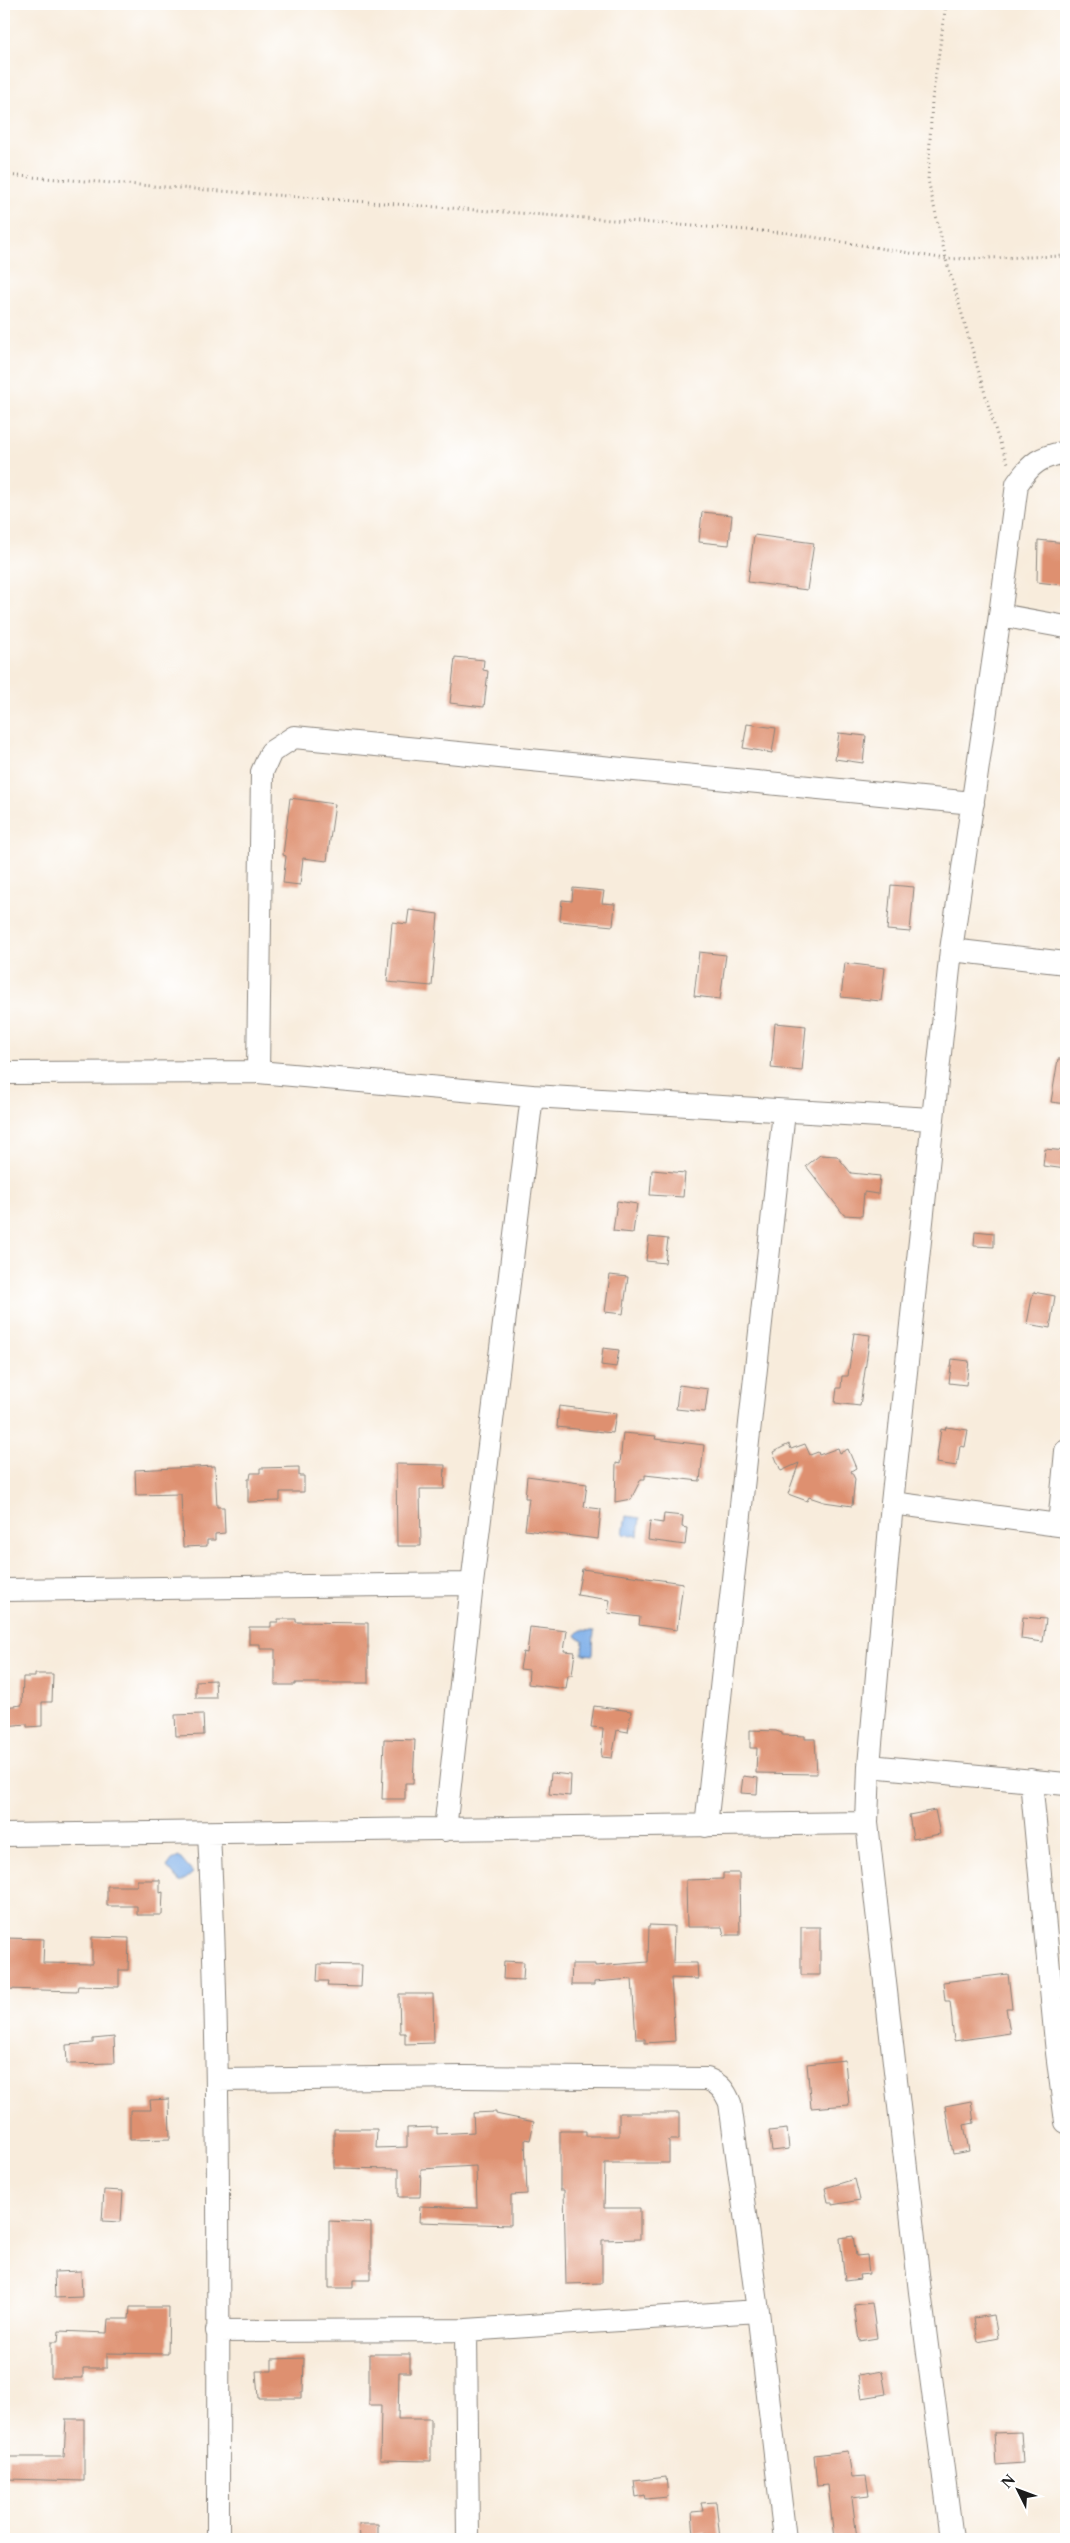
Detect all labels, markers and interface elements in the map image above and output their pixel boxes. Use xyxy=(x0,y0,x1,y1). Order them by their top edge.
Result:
north arrow xyxy=(992,2466,1042,2516)
text: N xyxy=(998,2471,1019,2492)

